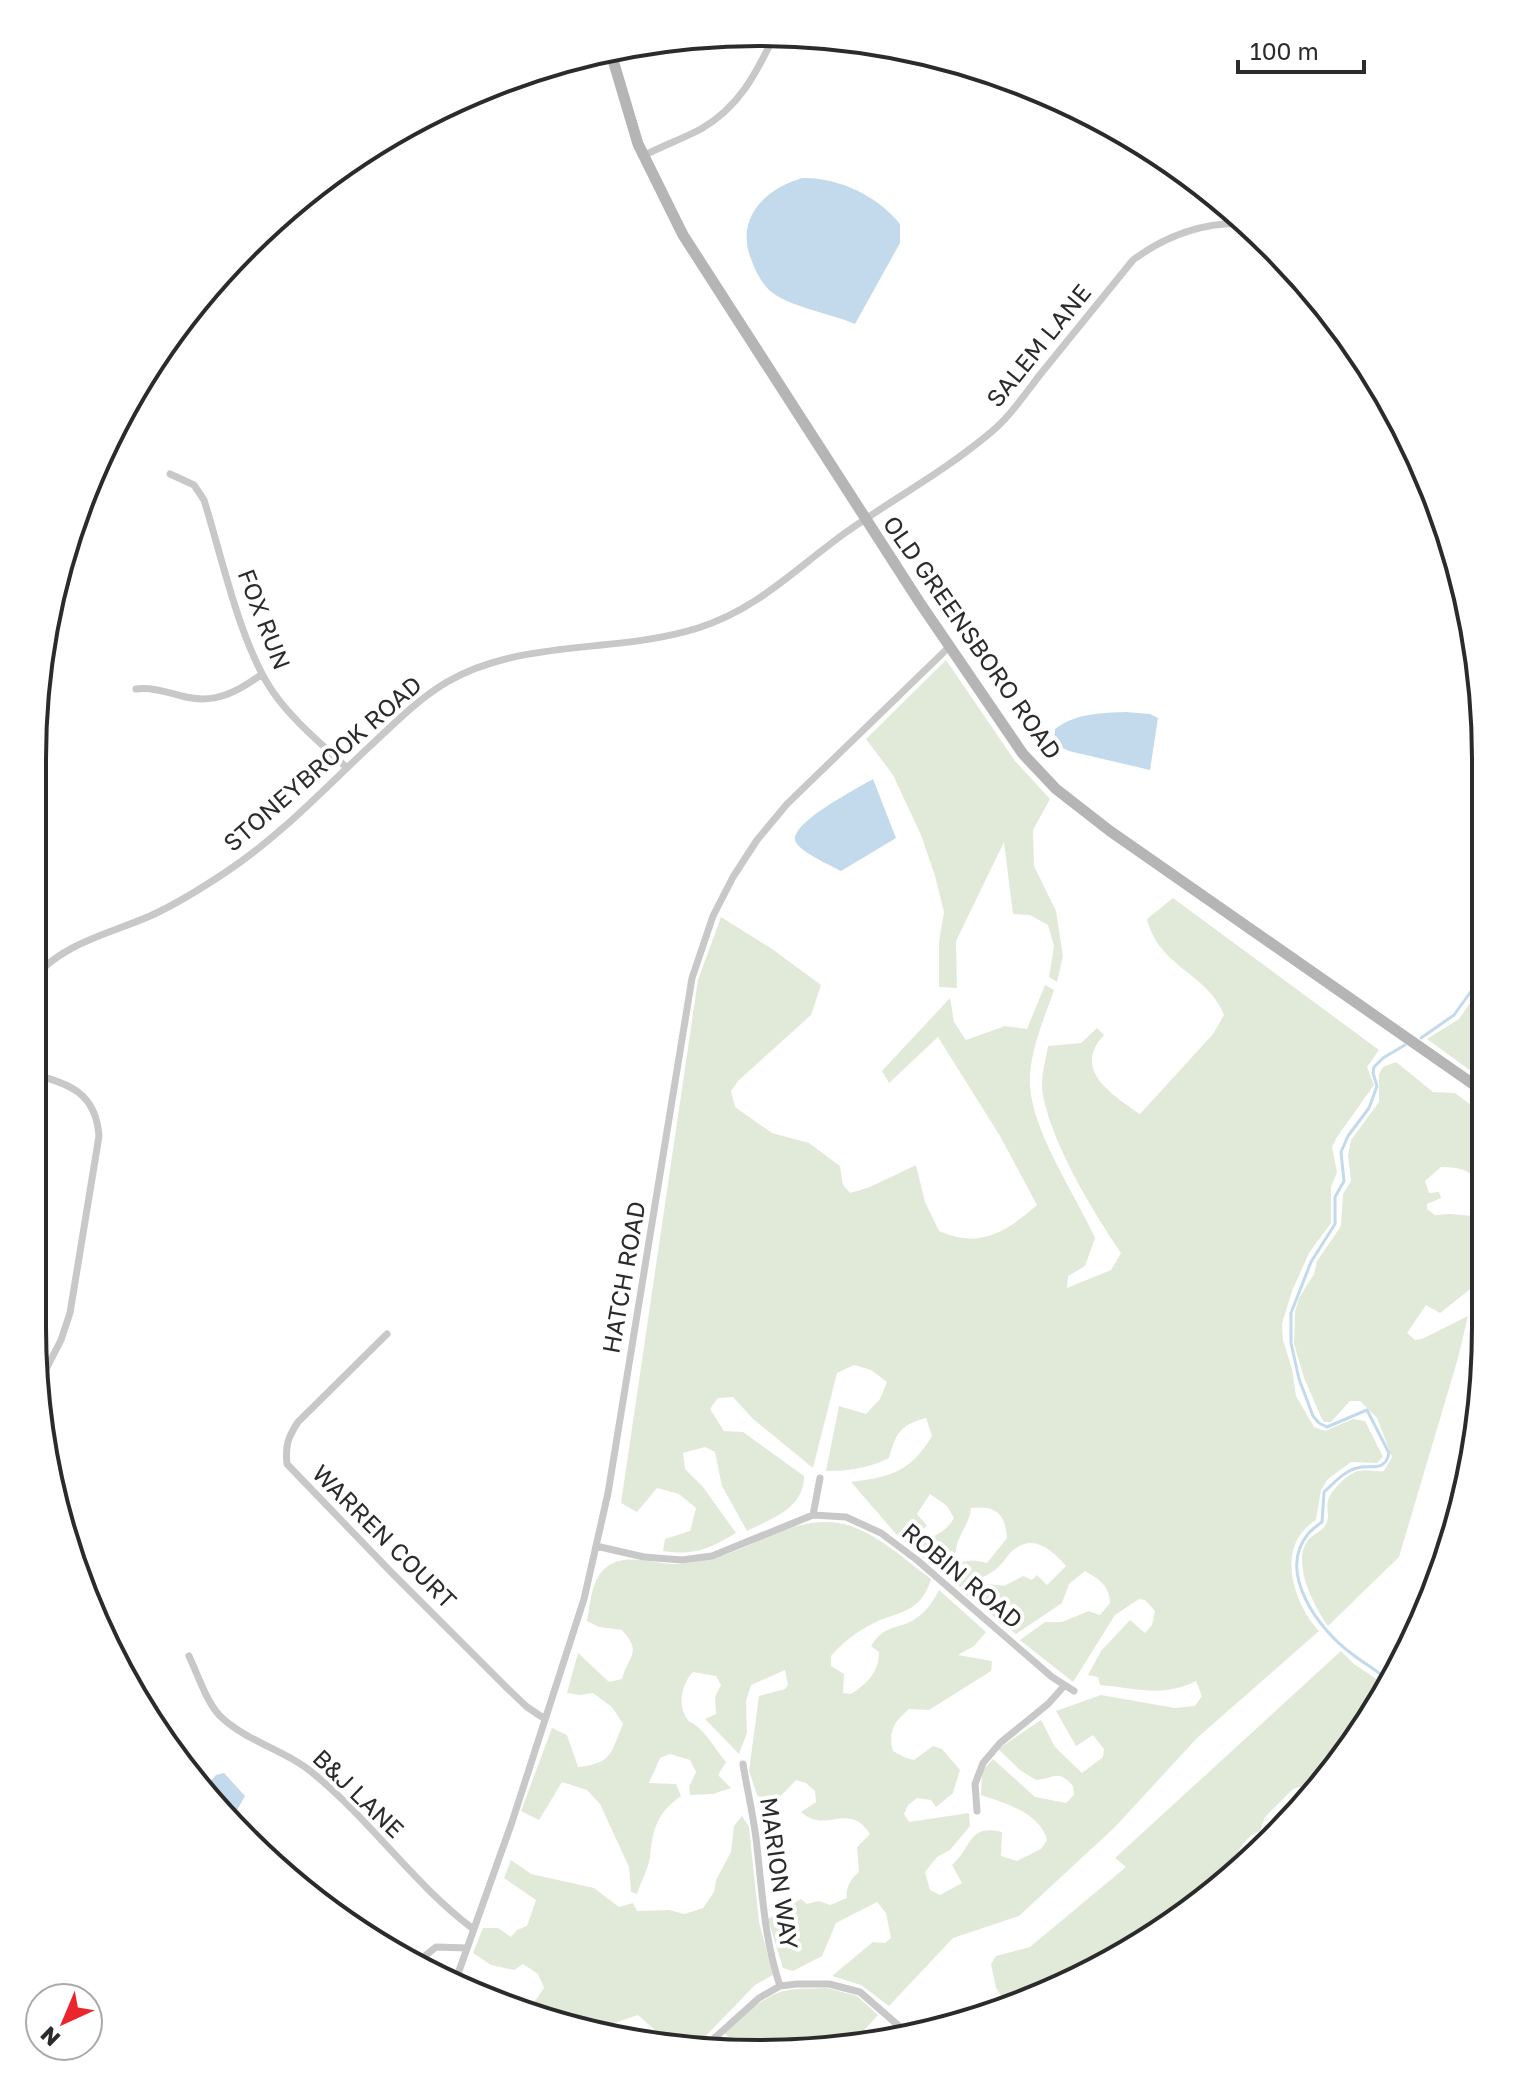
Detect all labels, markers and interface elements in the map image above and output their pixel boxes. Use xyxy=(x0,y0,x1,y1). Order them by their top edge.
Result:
scale bar xyxy=(1238,24,1364,74)
text: 100 m xyxy=(1250,36,1319,65)
street label: SALEM LANE xyxy=(980,278,1096,412)
street label: OLD GREENSBORO ROAD xyxy=(878,510,1068,764)
street label: FOX RUN xyxy=(233,565,297,673)
street label: STONEYBROOK ROAD xyxy=(217,669,427,857)
street label: HATCH ROAD xyxy=(595,1199,651,1355)
street label: WARREN COURT xyxy=(307,1458,463,1614)
street label: ROBIN ROAD xyxy=(897,1516,1029,1634)
street label: B&J LANE xyxy=(308,1743,410,1843)
street label: MARION WAY xyxy=(755,1795,805,1952)
north arrow xyxy=(24,1982,104,2062)
text: N xyxy=(34,2021,65,2052)

